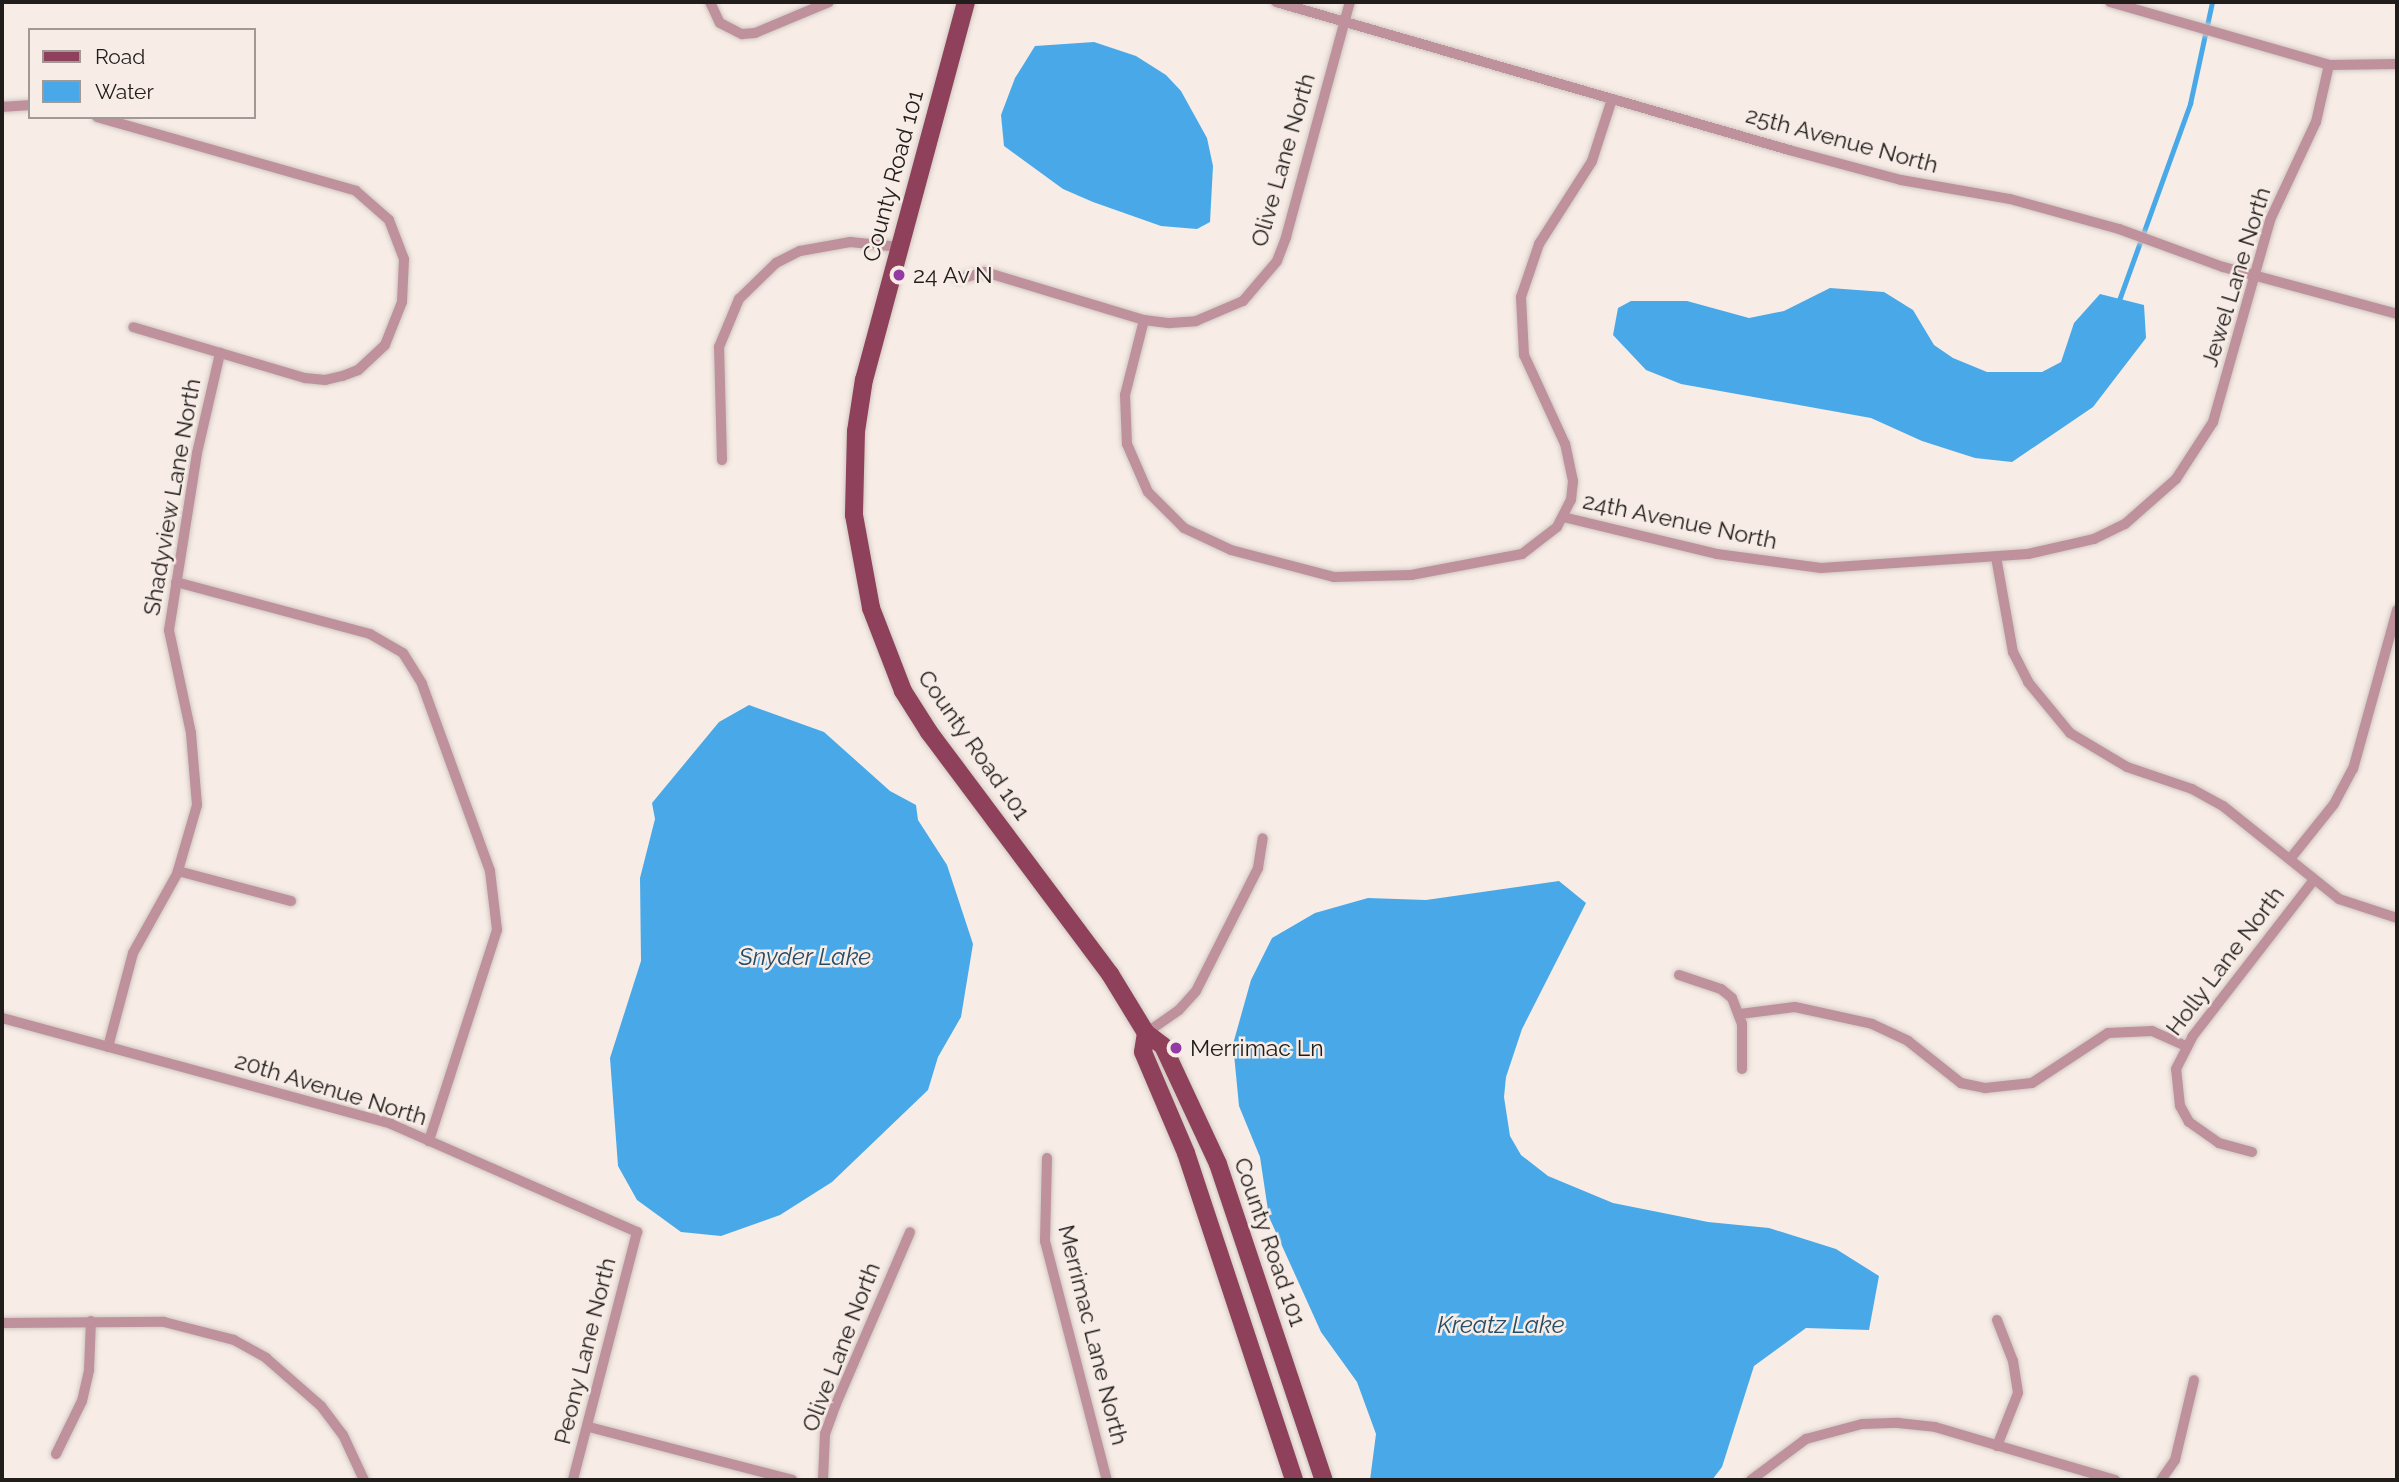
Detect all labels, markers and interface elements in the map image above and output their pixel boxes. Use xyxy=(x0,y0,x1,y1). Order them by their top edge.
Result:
legend xyxy=(28,28,256,119)
text: Road xyxy=(95,44,145,69)
street label: Olive Lane North xyxy=(1245,70,1321,250)
text: Water xyxy=(95,79,154,104)
street label: County Road 101 xyxy=(857,87,929,265)
street label: 25th Avenue North xyxy=(1743,101,1941,179)
street label: Jewel Lane North xyxy=(2195,184,2277,370)
place label: 24 Av N xyxy=(913,261,994,289)
marker: 24 Av N xyxy=(891,267,907,283)
street label: Shadyview Lane North xyxy=(137,376,207,618)
street label: 24th Avenue North xyxy=(1580,487,1780,555)
street label: County Road 101 xyxy=(912,664,1036,826)
street label: Holly Lane North xyxy=(2160,881,2290,1041)
water label: Snyder Lake xyxy=(739,943,871,971)
place label: Merrimac Ln xyxy=(1190,1034,1324,1062)
marker: Merrimac Ln xyxy=(1168,1040,1184,1056)
street label: 20th Avenue North xyxy=(231,1047,431,1131)
street label: County Road 101 xyxy=(1228,1154,1312,1330)
street label: Merrimac Lane North xyxy=(1052,1222,1134,1448)
street label: Peony Lane North xyxy=(548,1255,622,1447)
street label: Olive Lane North xyxy=(796,1259,886,1435)
water label: Kreatz Lake xyxy=(1437,1311,1565,1339)

